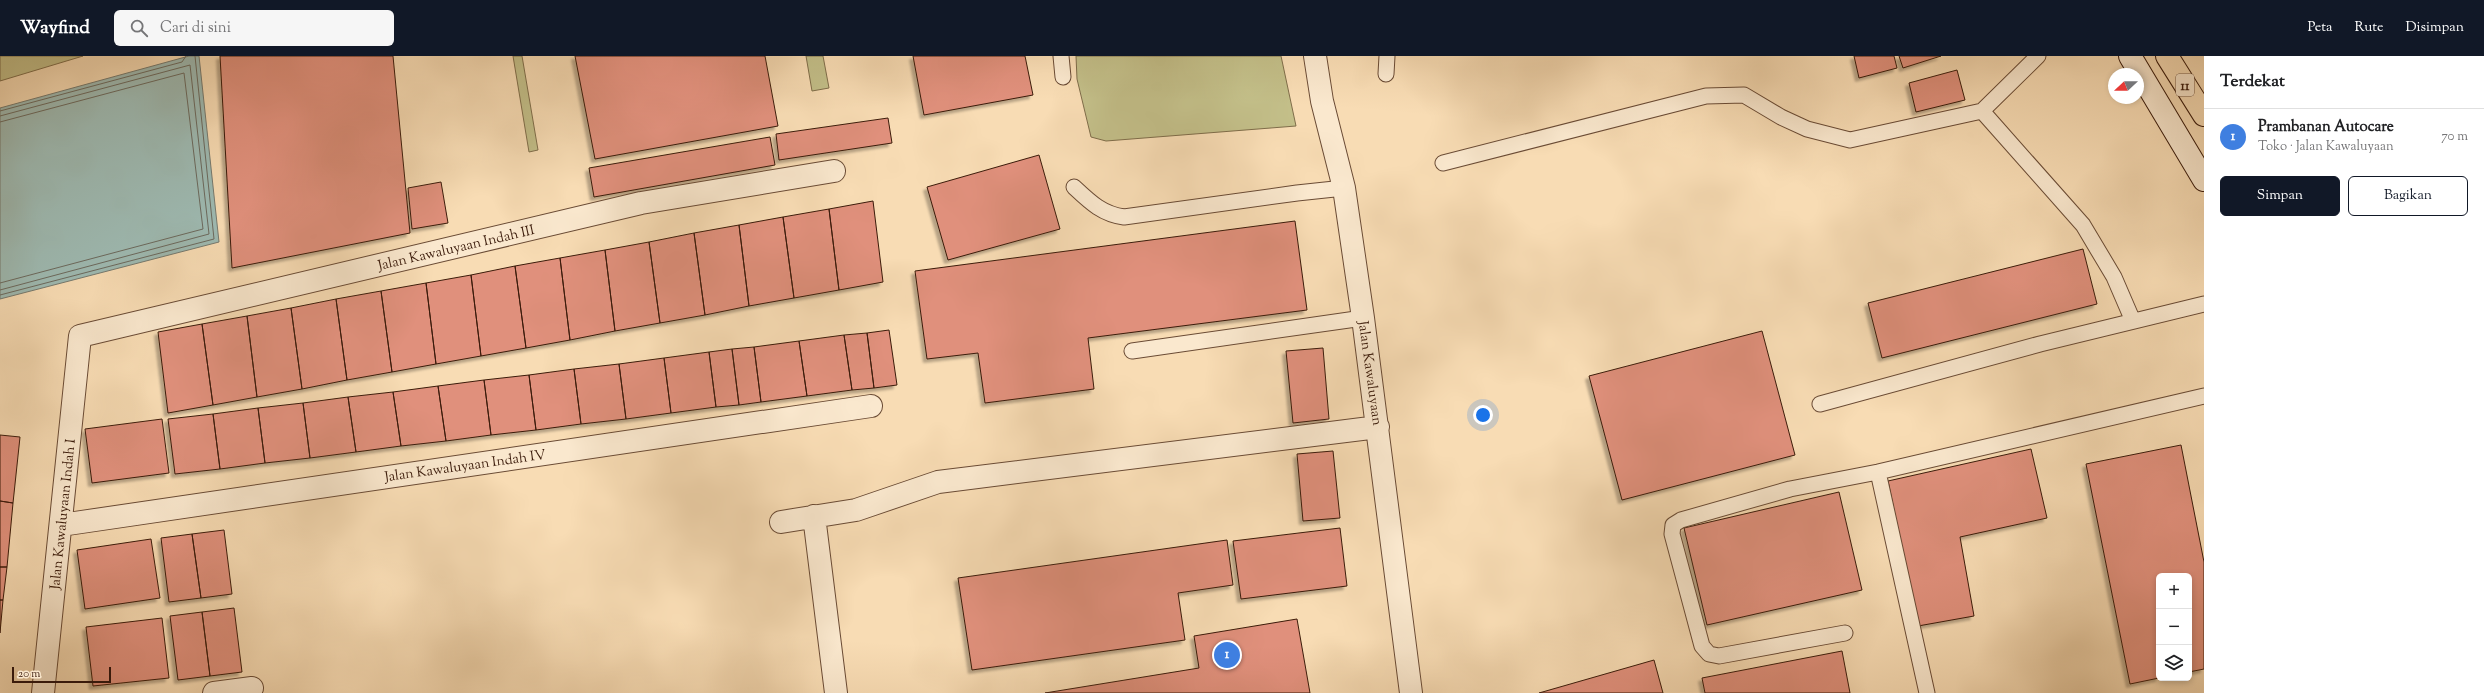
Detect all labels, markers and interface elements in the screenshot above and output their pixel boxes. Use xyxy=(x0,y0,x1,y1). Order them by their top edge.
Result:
search box xyxy=(114,10,394,46)
text: Wayfind xyxy=(20,15,90,42)
icon: search xyxy=(128,17,150,39)
text: Cari di sini xyxy=(160,18,231,39)
text: Peta xyxy=(2307,18,2332,38)
text: Rute xyxy=(2354,18,2384,38)
text: Disimpan xyxy=(2406,18,2464,38)
north arrow xyxy=(2108,68,2144,104)
text: Terdekat xyxy=(2220,70,2285,94)
road number: 11 xyxy=(2176,74,2194,96)
text: Prambanan Autocare xyxy=(2258,117,2394,138)
text: 1 xyxy=(2231,128,2235,146)
text: 70 m xyxy=(2441,128,2468,146)
text: Toko · Jalan Kawaluyaan xyxy=(2258,138,2394,156)
button: Simpan xyxy=(2220,176,2340,216)
button: Bagikan xyxy=(2348,176,2468,216)
street label: Jalan Kawaluyaan Indah III xyxy=(375,221,537,277)
street label: Jalan Kawaluyaan xyxy=(1352,319,1386,427)
your location xyxy=(1473,405,1493,425)
street label: Jalan Kawaluyaan Indah I xyxy=(46,438,82,591)
street label: Jalan Kawaluyaan Indah IV xyxy=(382,446,548,488)
map controls xyxy=(2156,573,2192,681)
button: + xyxy=(2156,573,2192,609)
button: − xyxy=(2156,609,2192,645)
pin: 1 xyxy=(1214,640,1240,670)
button: layers xyxy=(2156,645,2192,681)
scale bar xyxy=(12,665,111,684)
text: 20 m xyxy=(18,666,40,682)

